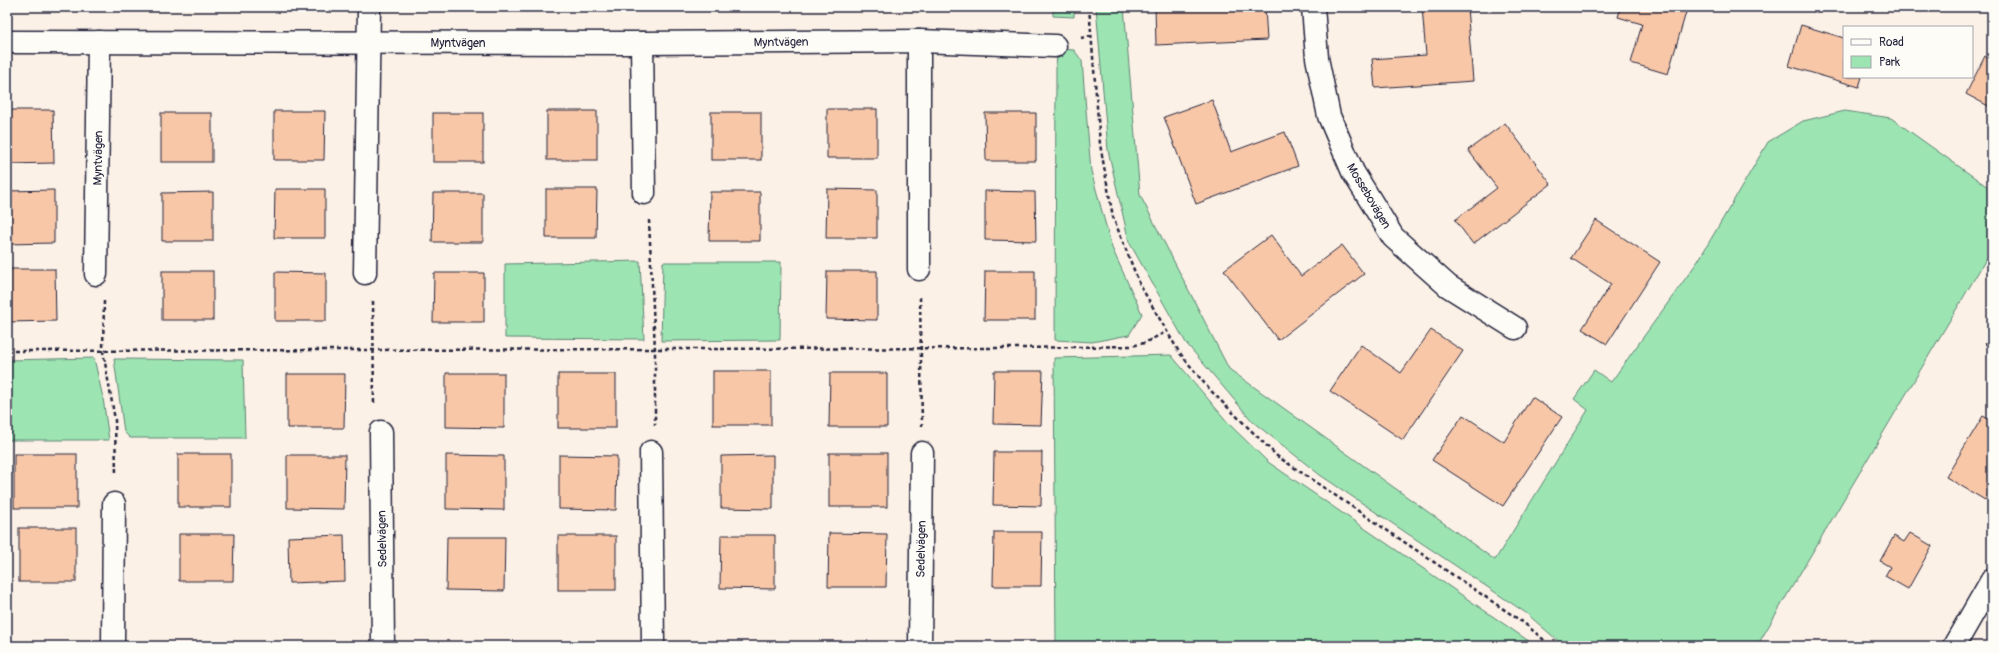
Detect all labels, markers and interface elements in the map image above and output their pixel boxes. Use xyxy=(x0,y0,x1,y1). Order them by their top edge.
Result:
legend xyxy=(1843,26,1973,78)
street label: Myntvägen xyxy=(753,35,809,50)
text: Road xyxy=(1879,35,1904,50)
street label: Myntvägen xyxy=(431,36,486,51)
text: Park xyxy=(1879,55,1900,70)
street label: Myntvägen xyxy=(91,130,106,186)
street label: Mossebovägen xyxy=(1343,161,1394,232)
street label: Sedelvägen xyxy=(374,510,390,568)
street label: Sedelvägen xyxy=(914,520,930,578)

